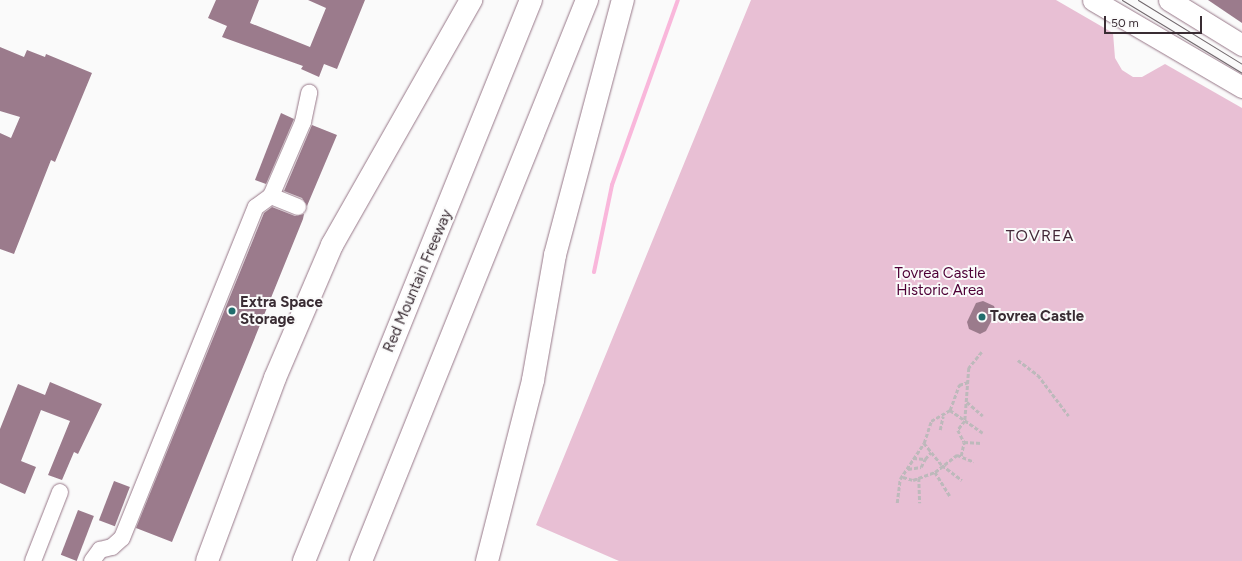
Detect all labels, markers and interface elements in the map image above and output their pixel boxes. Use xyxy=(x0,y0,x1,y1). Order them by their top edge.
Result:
scale bar xyxy=(1106,8,1204,34)
text: 50 m xyxy=(1111,16,1139,30)
street label: Red Mountain Freeway xyxy=(380,207,456,355)
district label: TOVREA xyxy=(1006,226,1074,246)
park label: Tovrea Castle Historic Area xyxy=(895,264,985,299)
place label: Extra Space Storage xyxy=(240,293,323,328)
marker: Extra Space Storage xyxy=(227,306,237,316)
place label: Tovrea Castle xyxy=(990,308,1084,326)
marker: Tovrea Castle xyxy=(977,312,987,322)

